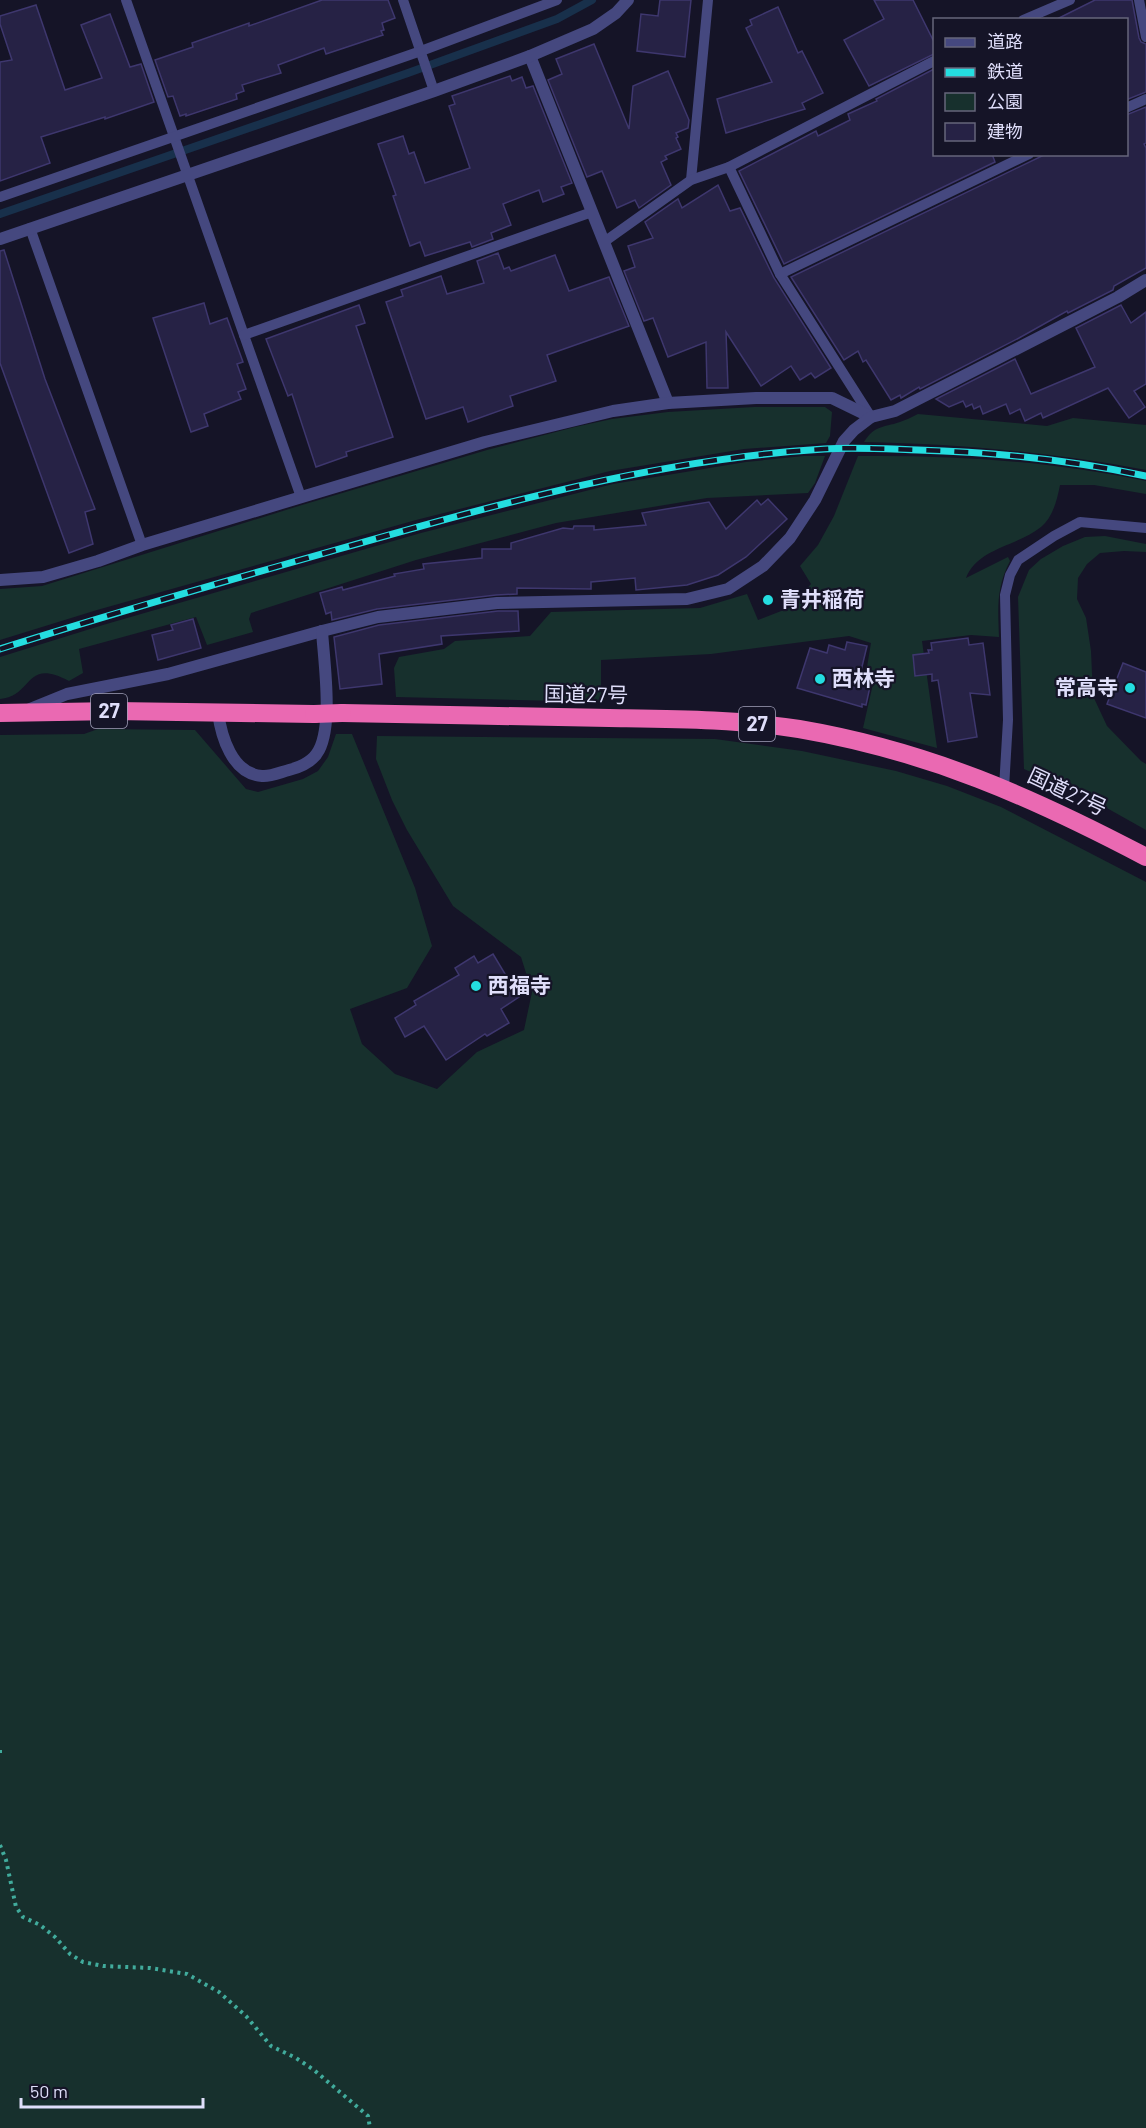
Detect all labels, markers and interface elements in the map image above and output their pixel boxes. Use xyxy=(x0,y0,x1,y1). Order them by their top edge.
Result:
legend xyxy=(933,18,1128,156)
text: 道路 xyxy=(987,30,1023,52)
text: 鉄道 xyxy=(987,60,1023,82)
text: 公園 xyxy=(987,90,1023,112)
text: 建物 xyxy=(987,120,1023,142)
place label: 青井稲荷 xyxy=(780,586,864,611)
marker: 青井稲荷 xyxy=(761,593,775,607)
place label: 西林寺 xyxy=(832,665,895,690)
marker: 西林寺 xyxy=(813,672,827,686)
place label: 常高寺 xyxy=(1055,674,1118,699)
street label: 国道27号 xyxy=(544,680,628,707)
marker: 常高寺 xyxy=(1123,681,1137,695)
road number: 27 xyxy=(91,694,127,728)
road number: 27 xyxy=(739,707,775,741)
street label: 国道27号 xyxy=(1024,762,1111,820)
place label: 西福寺 xyxy=(488,972,551,997)
marker: 西福寺 xyxy=(469,979,483,993)
scale bar xyxy=(21,2071,202,2109)
text: 50 m xyxy=(30,2080,68,2102)

